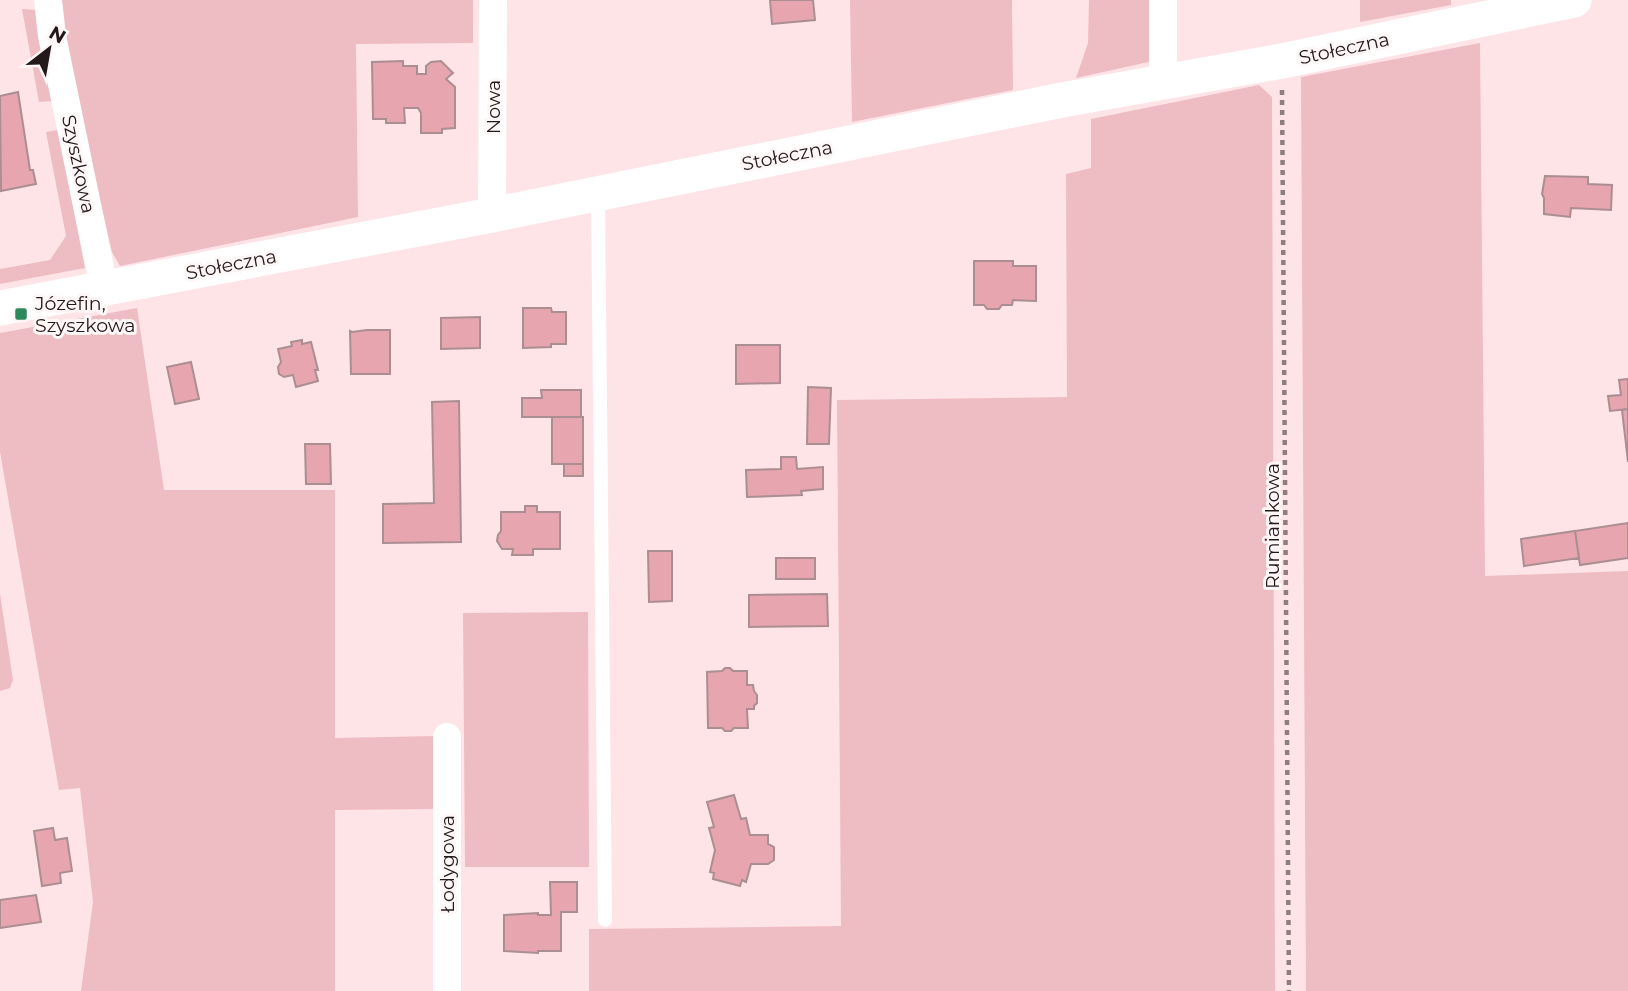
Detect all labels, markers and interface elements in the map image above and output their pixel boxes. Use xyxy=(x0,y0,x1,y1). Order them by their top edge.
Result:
north arrow xyxy=(14,14,84,84)
text: N xyxy=(45,21,70,49)
street label: Stołeczna xyxy=(1297,28,1392,69)
street label: Nowa xyxy=(482,80,505,134)
street label: Szyszkowa xyxy=(57,113,100,216)
street label: Stołeczna xyxy=(740,135,834,176)
street label: Stołeczna xyxy=(184,244,278,285)
place label: Józefin, Szyszkowa xyxy=(34,292,135,337)
marker: Józefin, Szyszkowa xyxy=(13,306,29,322)
street label: Rumiankowa xyxy=(1261,463,1284,589)
street label: Łodygowa xyxy=(436,815,459,913)

